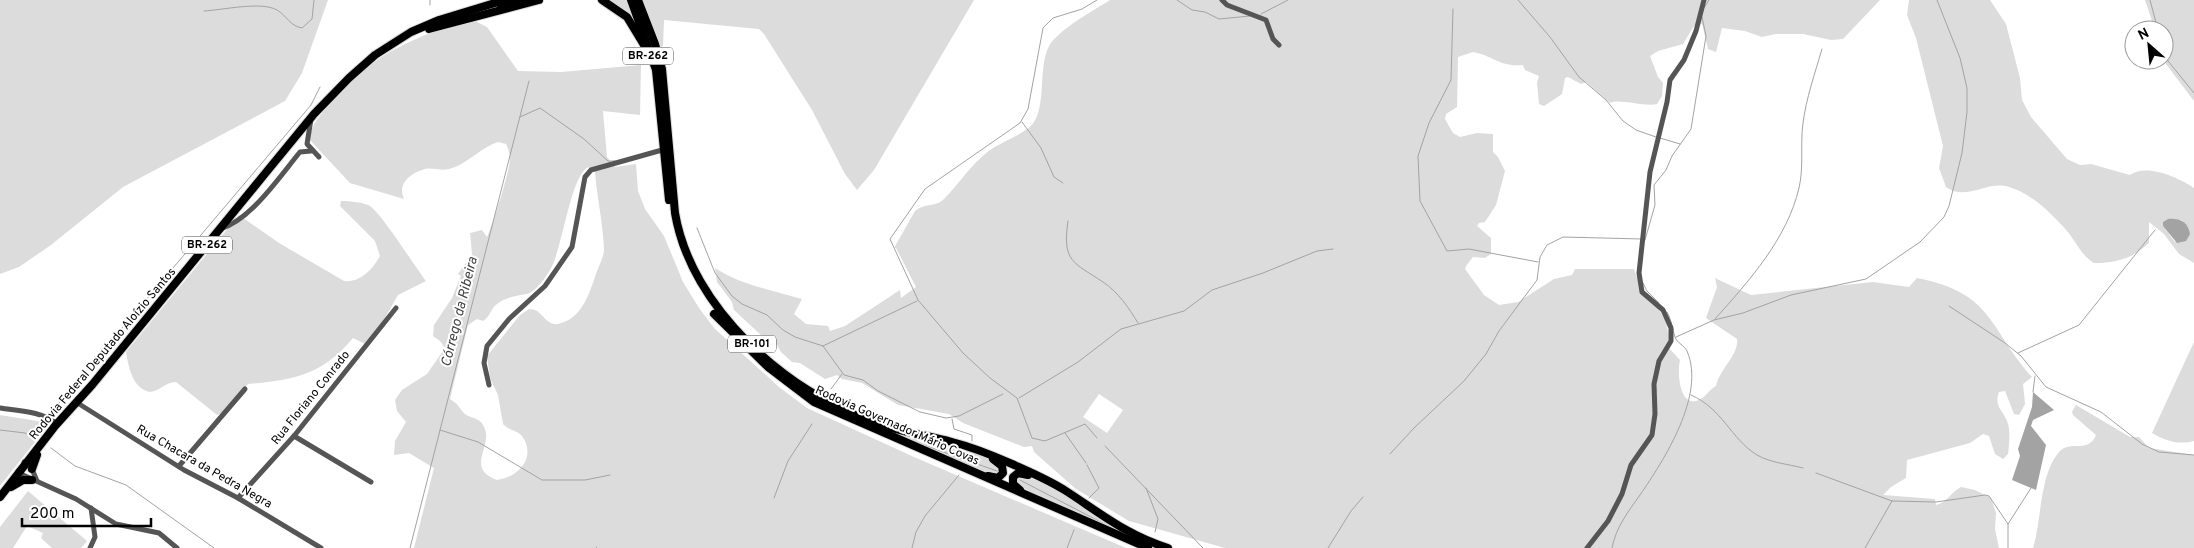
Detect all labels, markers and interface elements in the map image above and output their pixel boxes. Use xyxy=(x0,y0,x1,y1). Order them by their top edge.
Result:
north arrow xyxy=(2124,20,2174,70)
text: N xyxy=(2135,25,2152,45)
road number: BR-262 xyxy=(623,48,673,64)
road number: BR-262 xyxy=(182,236,232,254)
water label: Córrego da Ribeira xyxy=(438,254,482,369)
street label: Rodovia Federal Deputado Aloízio Santos xyxy=(26,265,180,443)
road number: BR-101 xyxy=(728,336,776,352)
street label: Rua Floriano Conrado xyxy=(268,347,354,448)
street label: Rodovia Governador Mário Covas xyxy=(812,382,982,470)
street label: Rua Chacara da Pedra Negra xyxy=(133,422,275,512)
scale bar xyxy=(22,496,151,528)
text: 200 m xyxy=(30,505,75,524)

